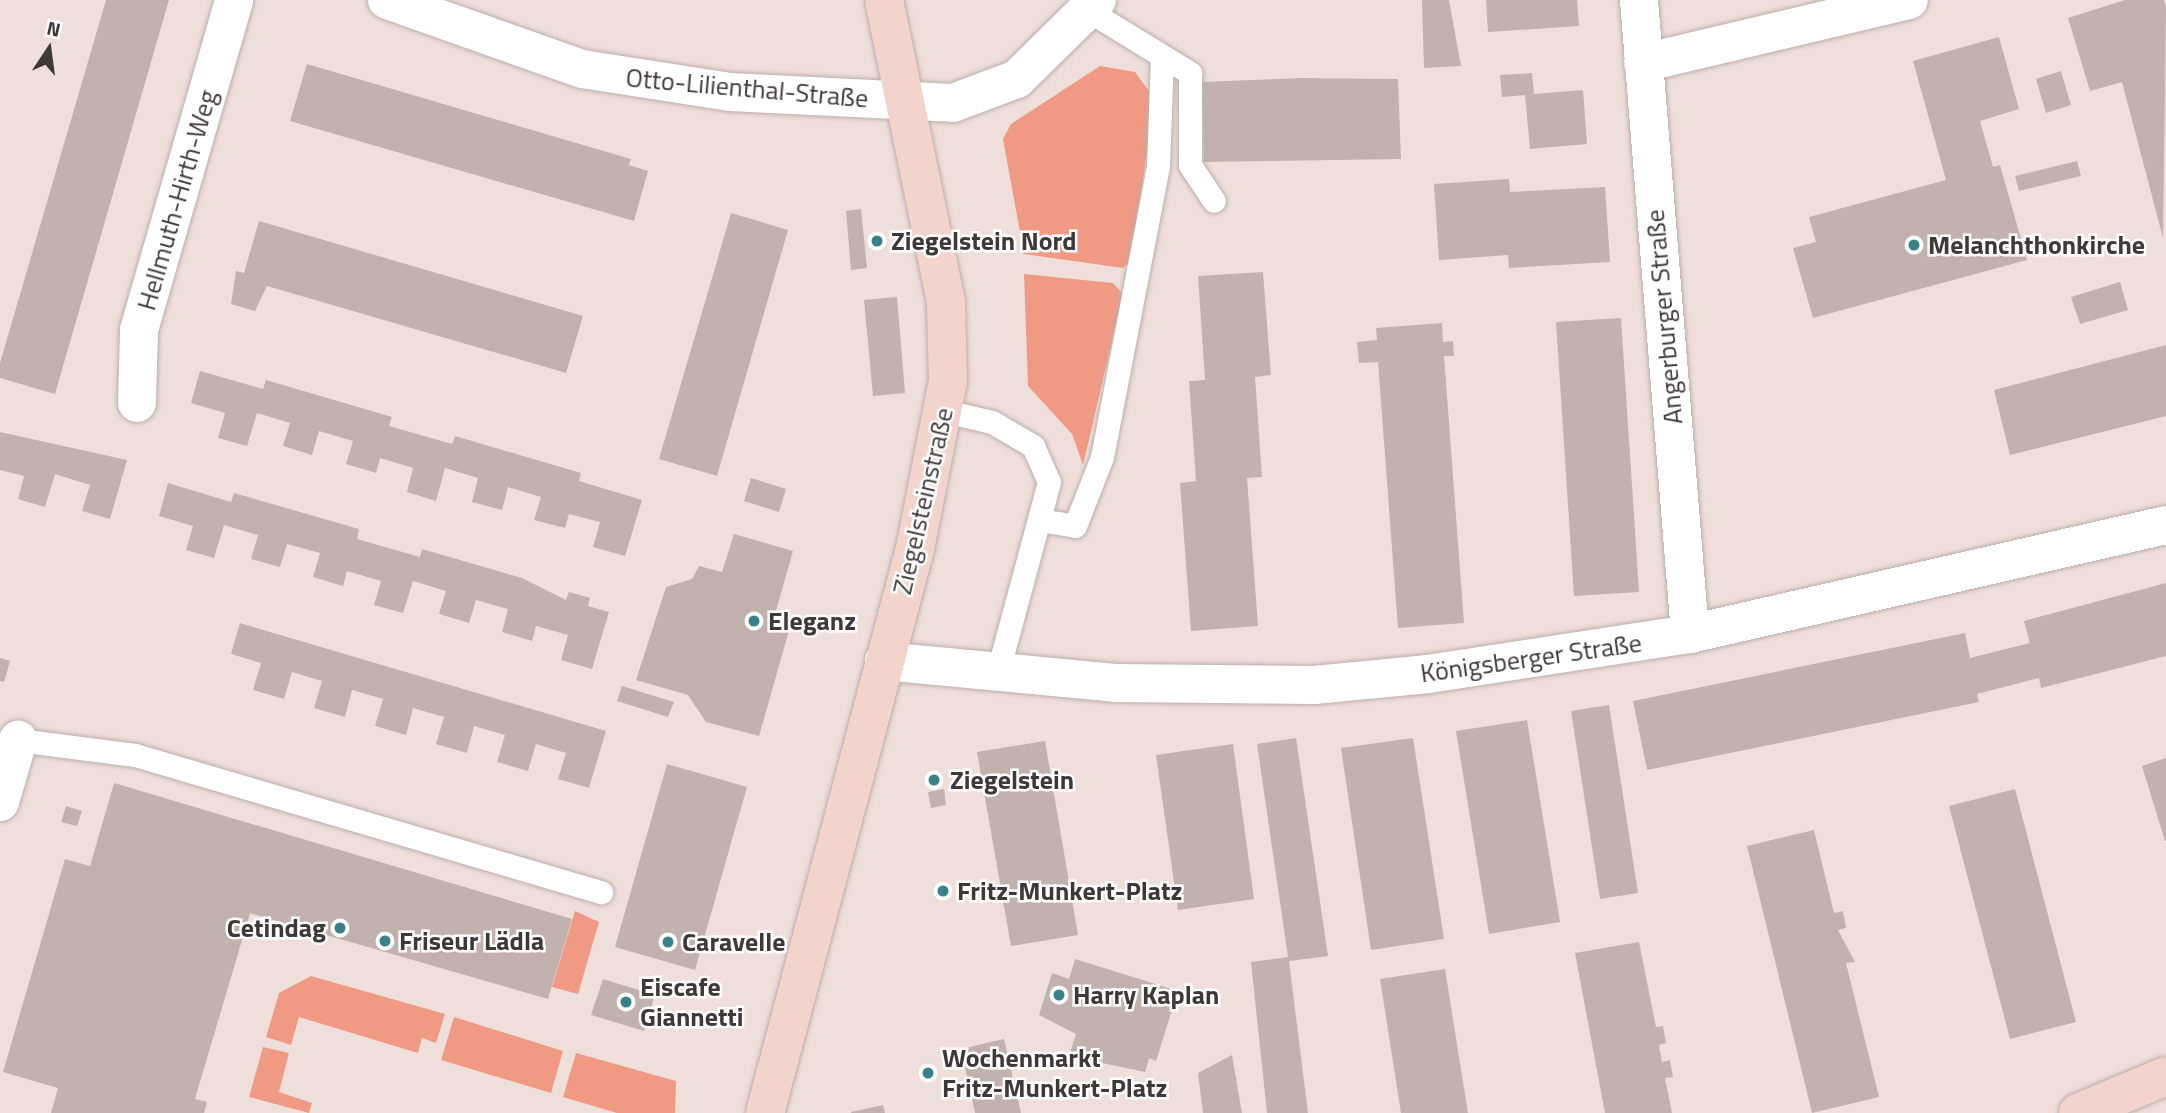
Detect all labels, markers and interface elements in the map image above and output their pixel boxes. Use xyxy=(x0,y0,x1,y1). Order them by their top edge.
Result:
text: N xyxy=(44,12,64,44)
north arrow xyxy=(14,14,84,84)
street label: Otto-Lilienthal-Straße xyxy=(624,62,870,114)
street label: Hellmuth-Hirth-Weg xyxy=(131,86,223,314)
street label: Angerburger Straße xyxy=(1639,208,1689,426)
place label: Ziegelstein Nord xyxy=(891,225,1076,257)
place label: Melanchthonkirche xyxy=(1928,229,2145,261)
marker: Ziegelstein Nord xyxy=(869,233,885,249)
marker: Melanchthonkirche xyxy=(1906,237,1922,253)
street label: Ziegelsteinstraße xyxy=(886,405,960,597)
place label: Eleganz xyxy=(768,605,856,637)
marker: Eleganz xyxy=(746,613,762,629)
street label: Königsberger Straße xyxy=(1418,627,1644,689)
place label: Ziegelstein xyxy=(950,764,1074,796)
marker: Ziegelstein xyxy=(924,770,944,790)
place label: Fritz-Munkert-Platz xyxy=(957,875,1182,907)
marker: Fritz-Munkert-Platz xyxy=(935,883,951,899)
place label: Cetindag xyxy=(227,912,326,944)
marker: Cetindag xyxy=(332,920,348,936)
place label: Friseur Lädla xyxy=(399,925,544,957)
place label: Caravelle xyxy=(682,926,786,958)
marker: Friseur Lädla xyxy=(377,933,393,949)
marker: Caravelle xyxy=(660,934,676,950)
place label: Eiscafe Giannetti xyxy=(640,971,744,1032)
place label: Harry Kaplan xyxy=(1073,979,1219,1011)
marker: Harry Kaplan xyxy=(1051,987,1067,1003)
marker: Eiscafe Giannetti xyxy=(618,994,634,1010)
place label: Wochenmarkt Fritz-Munkert-Platz xyxy=(942,1042,1167,1104)
marker: Wochenmarkt Fritz-Munkert-Platz xyxy=(920,1065,936,1081)

